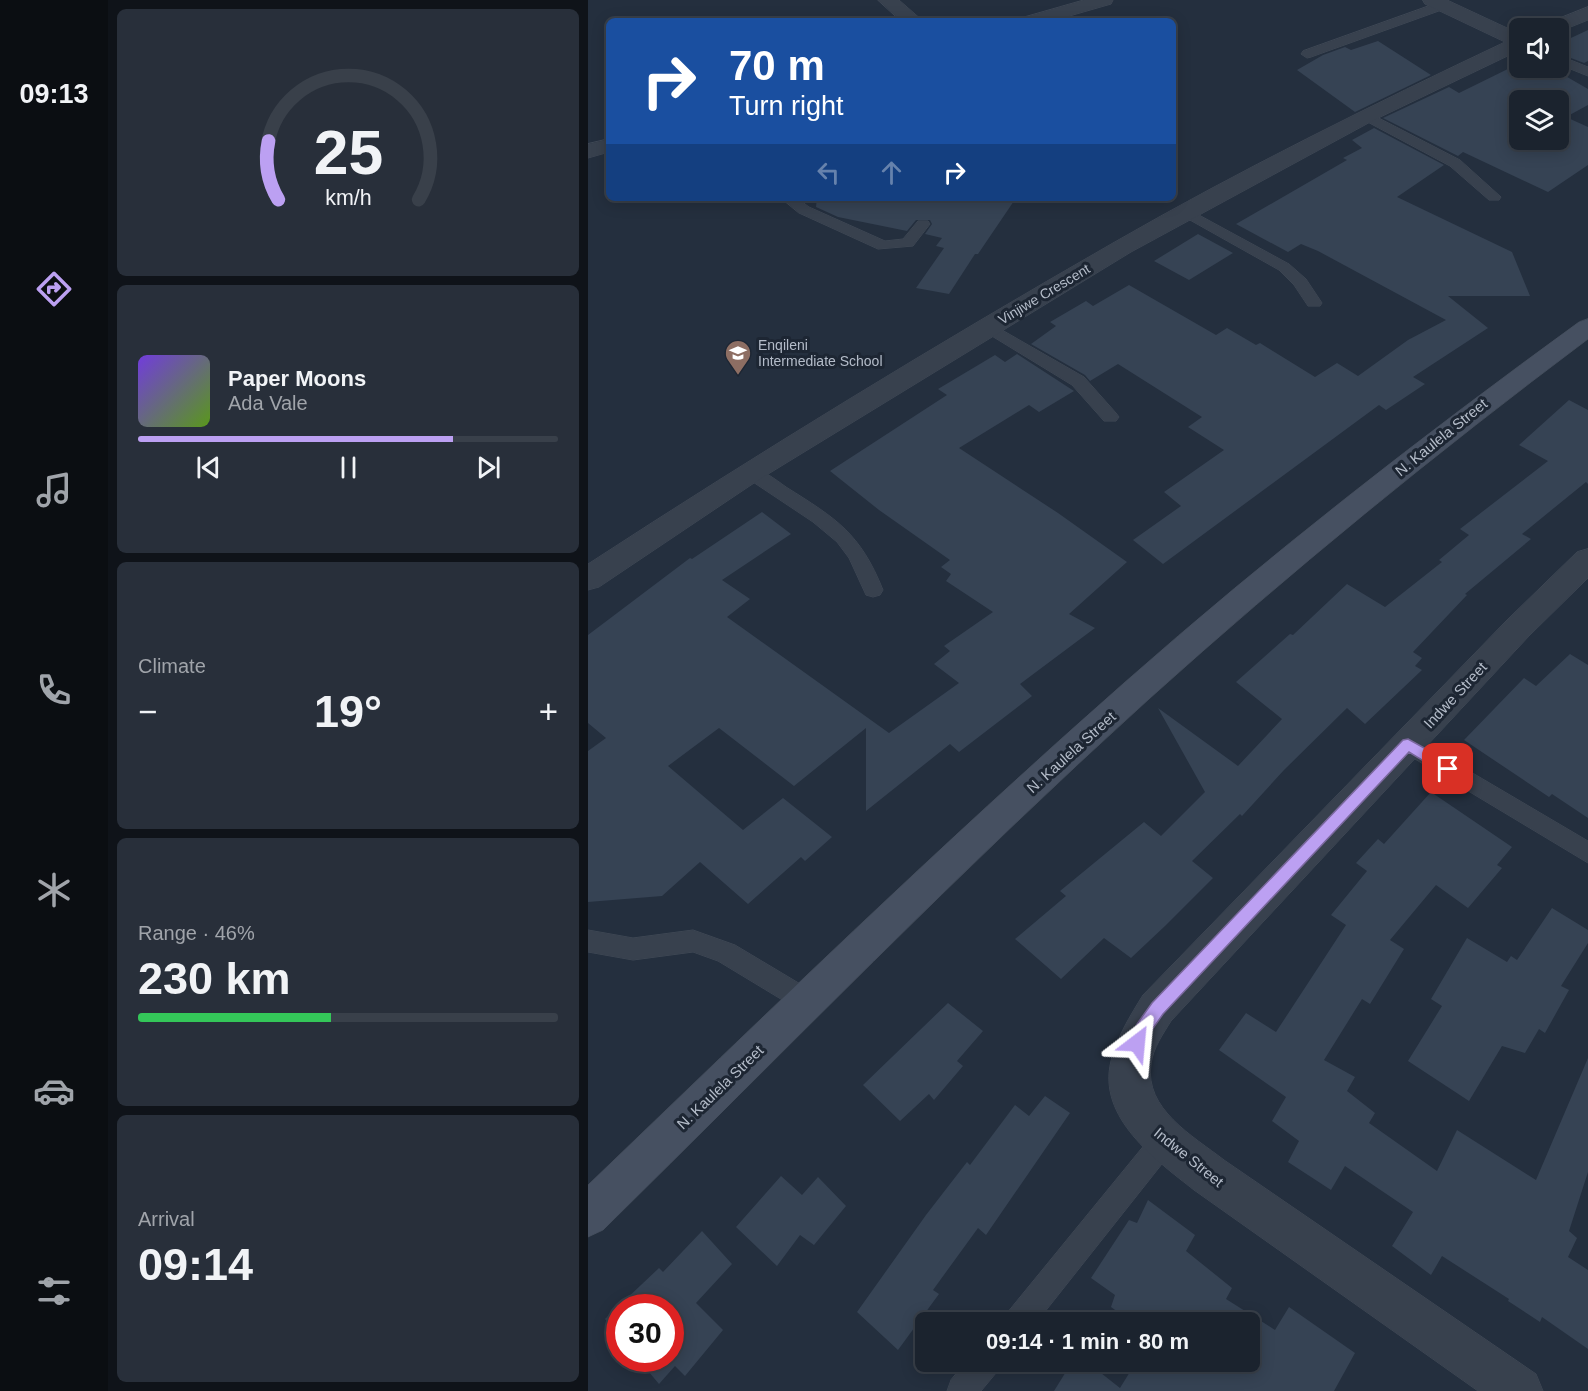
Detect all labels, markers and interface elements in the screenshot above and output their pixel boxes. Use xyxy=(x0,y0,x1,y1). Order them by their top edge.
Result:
map controls xyxy=(1509,18,1569,150)
button: sound xyxy=(1509,18,1569,78)
icon: right xyxy=(630,42,708,120)
text: 70 m xyxy=(729,42,825,89)
text: 09:13 xyxy=(19,79,89,109)
button: layers xyxy=(1509,90,1569,150)
text: Turn right xyxy=(729,91,844,121)
text: 25 xyxy=(313,118,383,187)
icon: left xyxy=(812,156,845,189)
icon: ahead xyxy=(875,156,908,189)
icon: right xyxy=(938,156,971,189)
text: km/h xyxy=(325,186,371,210)
street label: Vinjiwe Crescent xyxy=(995,260,1093,328)
icon: directions xyxy=(33,268,75,310)
place label: Enqileni Intermediate School xyxy=(758,337,883,369)
school or university icon: Enqileni Intermediate School xyxy=(723,338,753,376)
text: Paper Moons xyxy=(228,366,366,391)
text: Ada Vale xyxy=(228,392,308,414)
street label: N. Kaulela Street xyxy=(1392,394,1491,479)
icon: previous xyxy=(192,451,225,484)
icon: pause xyxy=(332,451,365,484)
icon: next xyxy=(472,451,505,484)
icon: music xyxy=(33,469,75,511)
text: Climate xyxy=(138,655,206,677)
street label: Indwe Street xyxy=(1420,658,1490,732)
icon: phone xyxy=(33,669,75,711)
text: 19° xyxy=(314,686,382,737)
text: − xyxy=(138,693,157,730)
text: + xyxy=(539,693,558,730)
street label: N. Kaulela Street xyxy=(1023,707,1119,796)
pin xyxy=(1422,743,1473,794)
icon: arrive xyxy=(1431,752,1464,785)
icon: climate xyxy=(33,869,75,911)
text: Range · 46% xyxy=(138,922,255,944)
text: 230 km xyxy=(138,953,291,1004)
position arrow xyxy=(1105,1011,1169,1075)
street label: N. Kaulela Street xyxy=(673,1041,767,1133)
icon: car xyxy=(33,1070,75,1112)
street label: Indwe Street xyxy=(1151,1124,1228,1191)
text: Arrival xyxy=(138,1208,195,1230)
text: 09:14 xyxy=(138,1239,253,1290)
icon: filters xyxy=(33,1270,75,1312)
speed limit sign: 30 xyxy=(606,1294,684,1372)
text: 09:14 · 1 min · 80 m xyxy=(986,1329,1189,1354)

